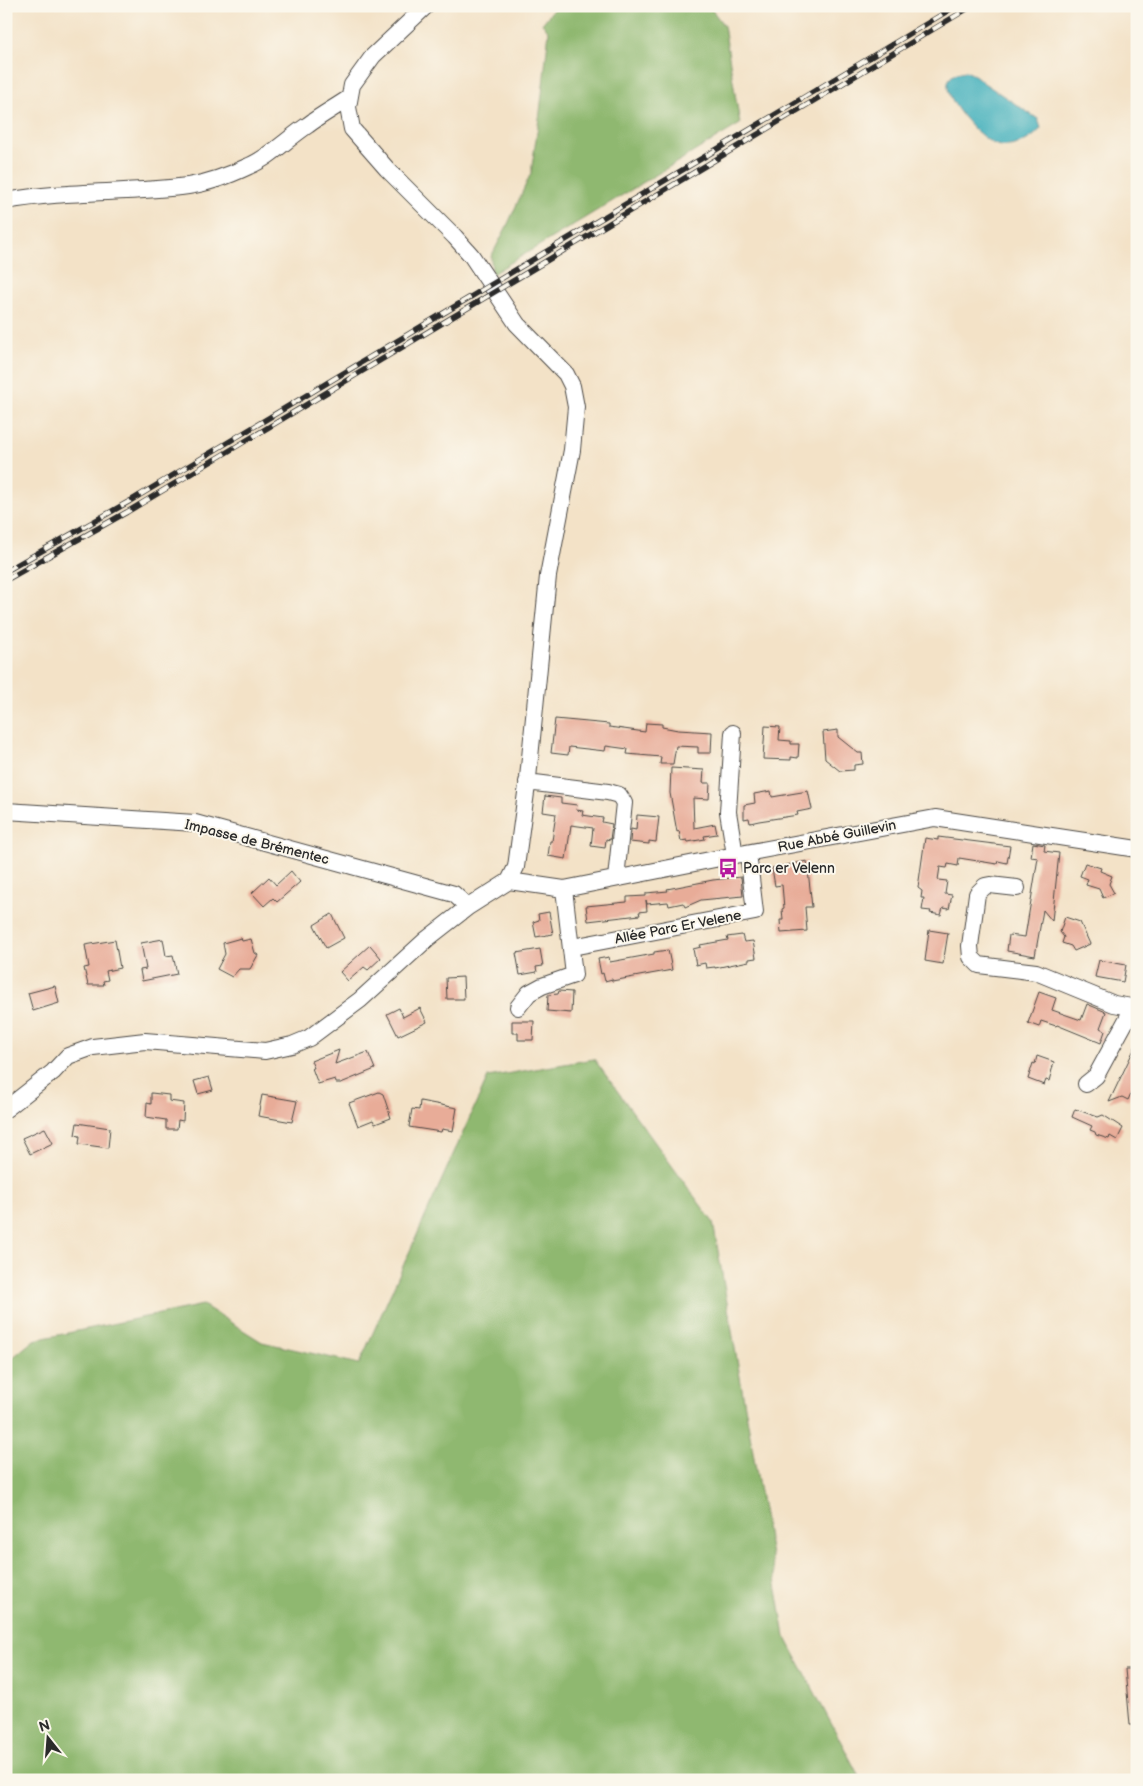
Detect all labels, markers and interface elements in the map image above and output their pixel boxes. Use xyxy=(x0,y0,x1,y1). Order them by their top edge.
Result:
street label: Impasse de Brémentec xyxy=(183,816,331,868)
street label: Rue Abbé Guillevin xyxy=(776,816,898,856)
bus stop icon: Parc er Velenn xyxy=(717,857,739,879)
place label: Parc er Velenn xyxy=(743,860,835,877)
street label: Allée Parc Er Velene xyxy=(613,906,743,948)
north arrow xyxy=(22,1714,72,1764)
text: N xyxy=(37,1716,52,1736)

